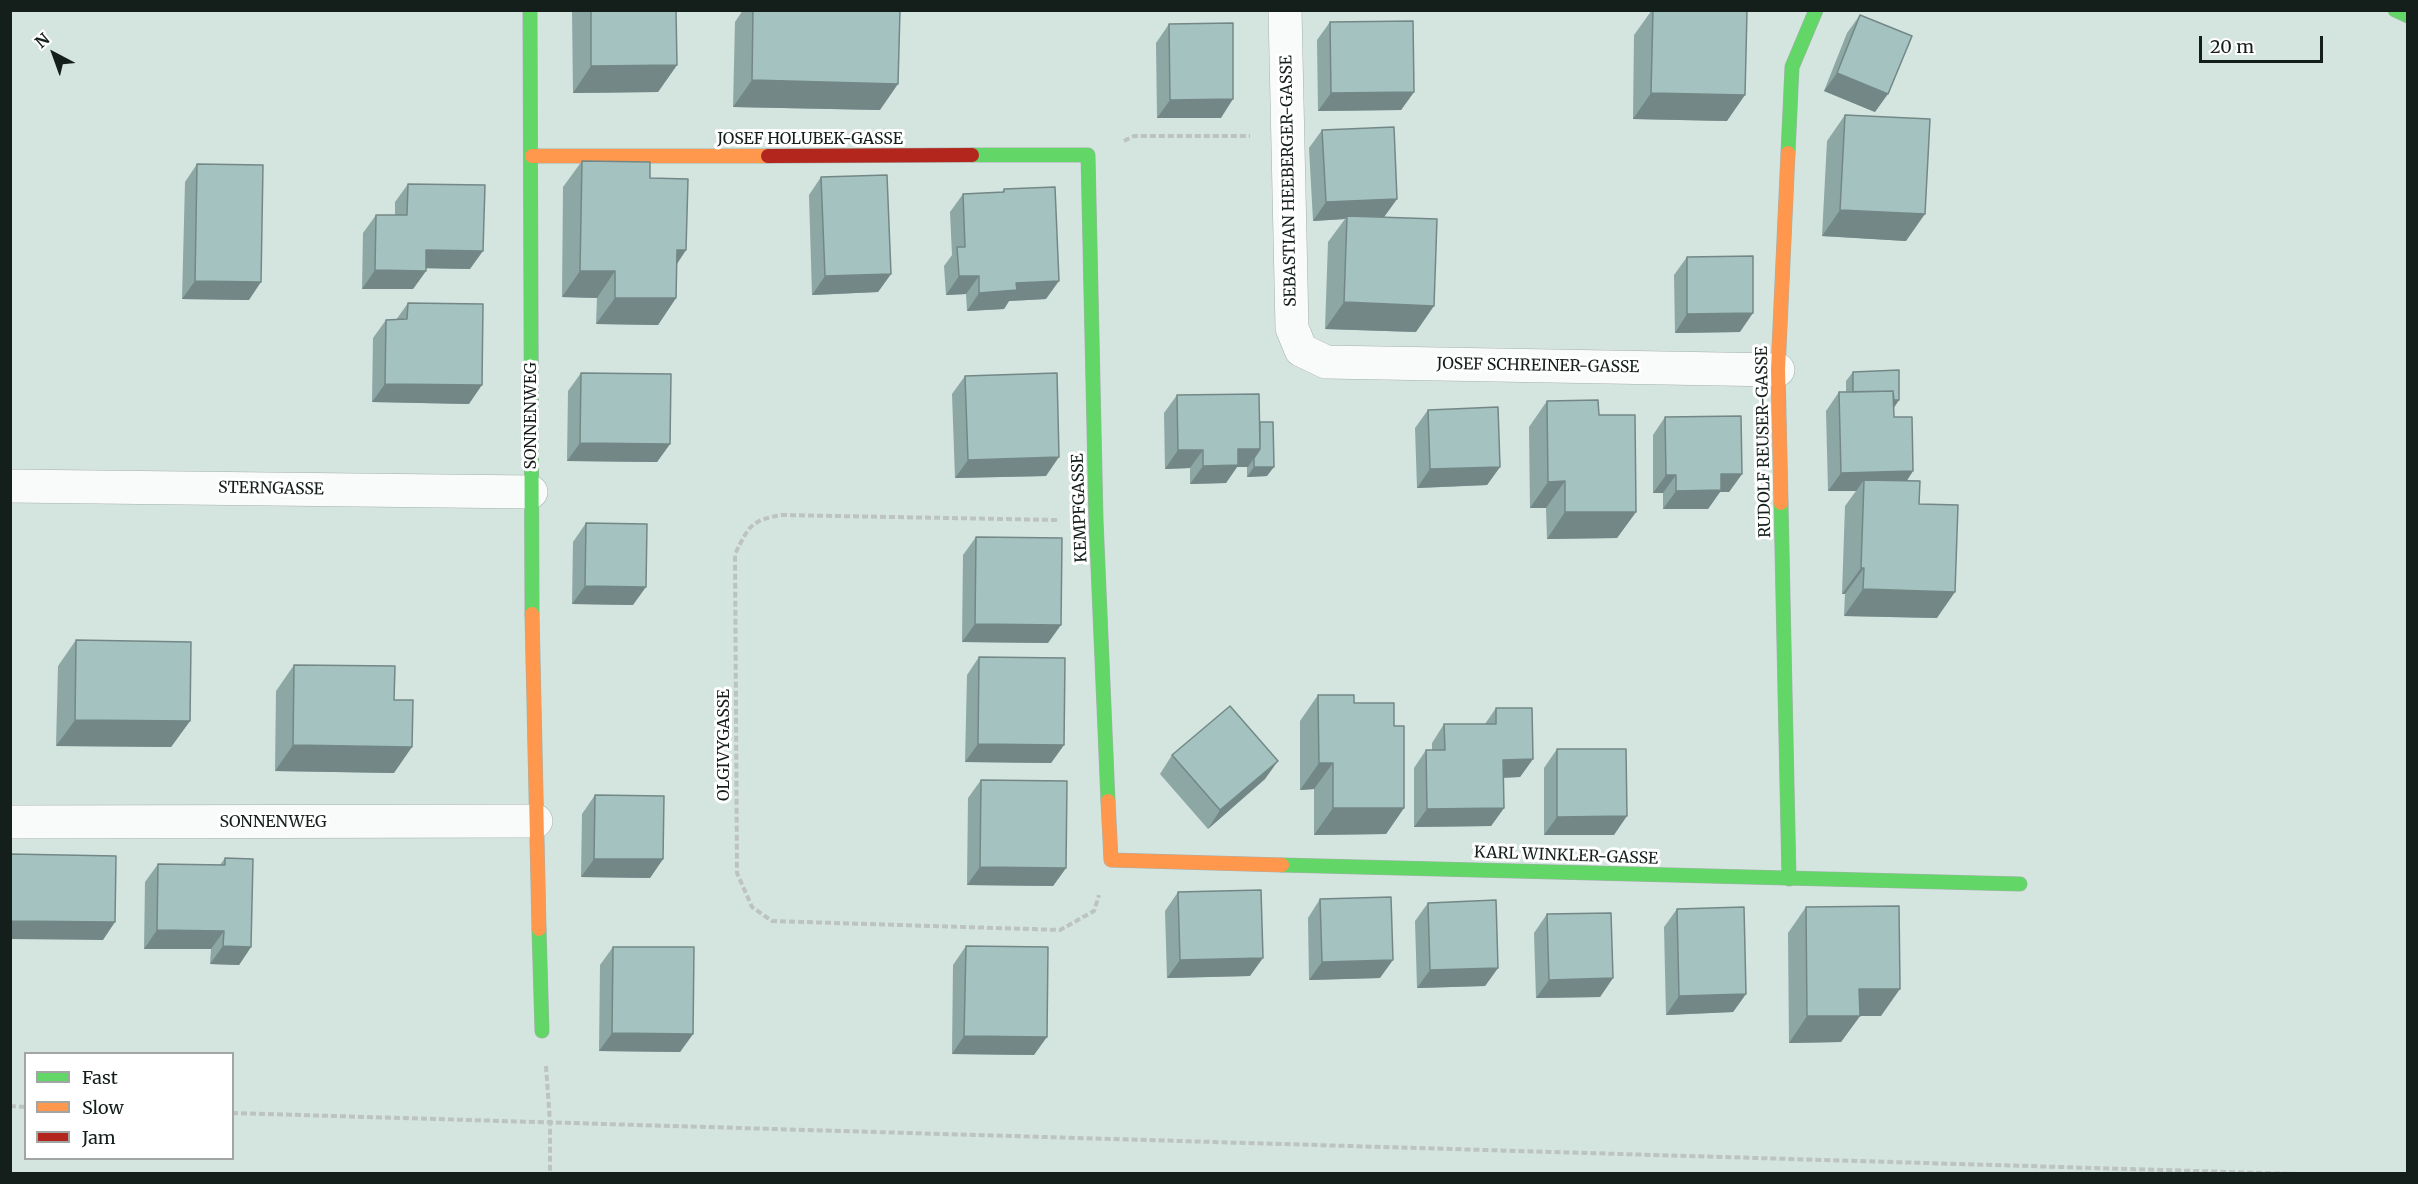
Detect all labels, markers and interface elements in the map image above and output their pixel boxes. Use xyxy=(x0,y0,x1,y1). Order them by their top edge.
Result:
north arrow xyxy=(24,24,84,84)
scale bar xyxy=(2202,24,2326,62)
text: N xyxy=(31,29,54,52)
text: 20 m xyxy=(2210,35,2254,58)
street label: SEBASTIAN HEEBERGER-GASSE xyxy=(1277,55,1301,307)
street label: JOSEF HOLUBEK-GASSE xyxy=(717,129,903,149)
street label: RUDOLF REUSER-GASSE xyxy=(1753,346,1775,538)
street label: JOSEF SCHREINER-GASSE xyxy=(1437,355,1639,377)
street label: SONNENWEG xyxy=(521,362,541,470)
street label: KEMPFGASSE xyxy=(1068,453,1092,563)
street label: STERNGASSE xyxy=(218,478,324,500)
street label: OLGIVYGASSE xyxy=(714,689,734,801)
street label: SONNENWEG xyxy=(219,812,327,832)
street label: KARL WINKLER-GASSE xyxy=(1474,843,1658,869)
legend xyxy=(24,1052,234,1160)
text: Fast xyxy=(82,1066,118,1089)
text: Slow xyxy=(82,1096,124,1119)
text: Jam xyxy=(82,1126,116,1149)

